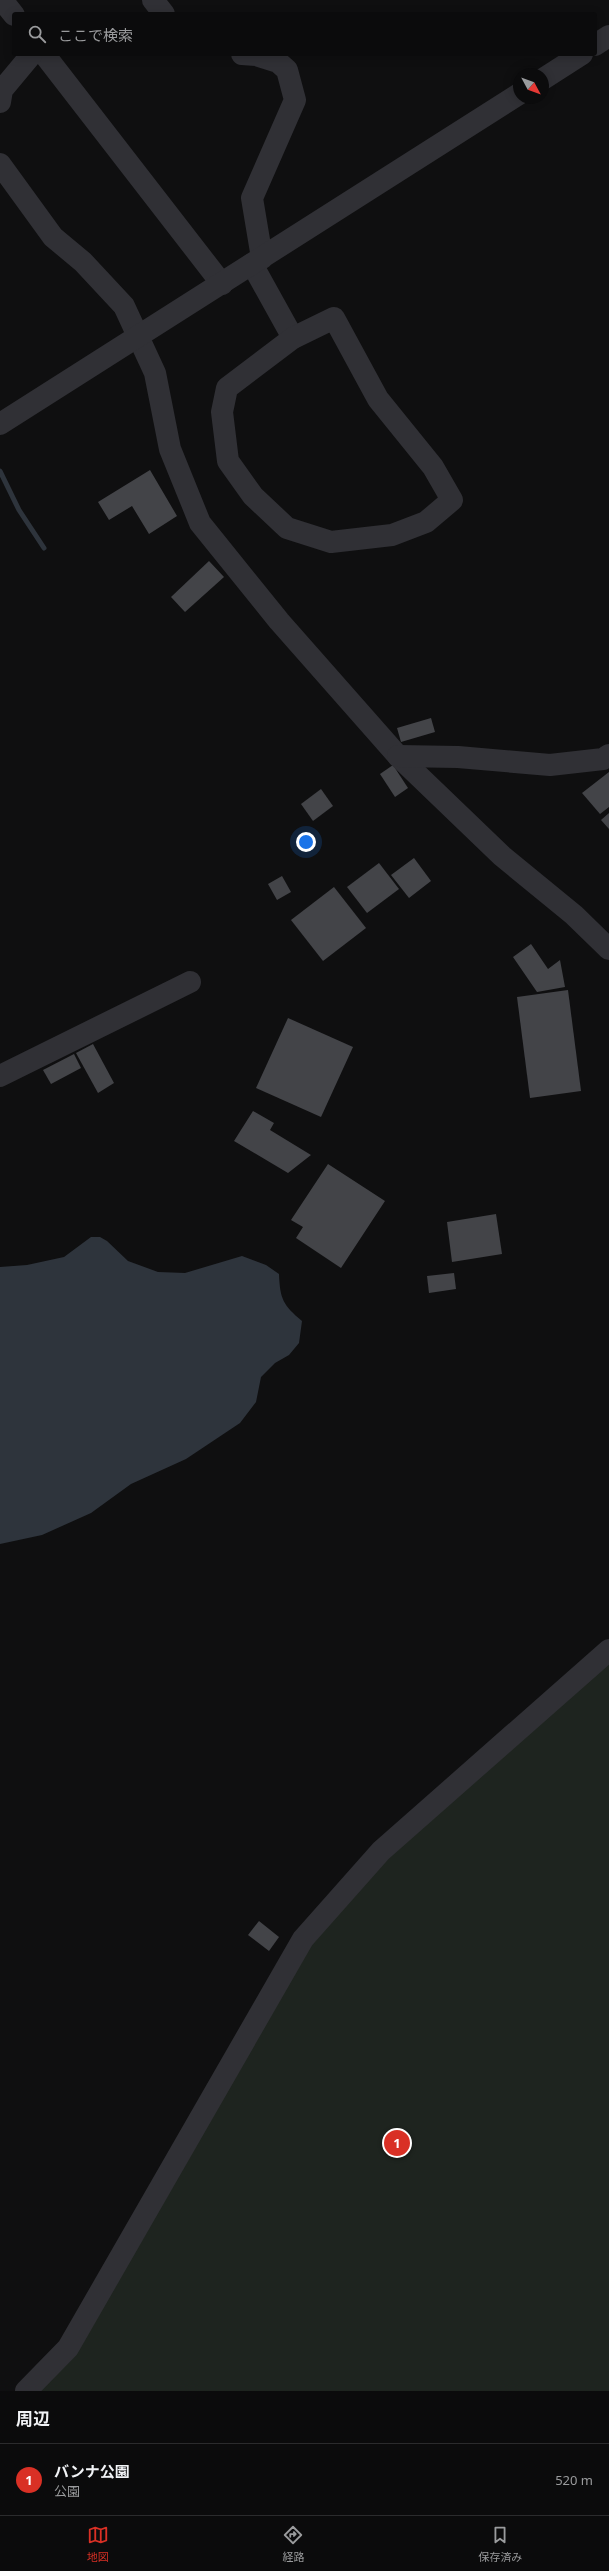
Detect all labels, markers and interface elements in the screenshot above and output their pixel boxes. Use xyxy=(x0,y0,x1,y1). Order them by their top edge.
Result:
search box xyxy=(12,12,597,56)
icon: search xyxy=(26,23,48,45)
text: ここで検索 xyxy=(58,25,133,45)
north arrow xyxy=(513,68,549,104)
your location xyxy=(296,832,316,852)
pin: 1 xyxy=(384,2128,410,2158)
text: 周辺 xyxy=(16,2407,50,2430)
text: バンナ公園 xyxy=(54,2461,130,2481)
text: 1 xyxy=(25,2471,33,2489)
text: 520 m xyxy=(555,2471,593,2489)
text: 公園 xyxy=(54,2482,80,2500)
tab: 地図 xyxy=(87,2524,109,2564)
tab: 経路 xyxy=(282,2524,304,2564)
tab: 保存済み xyxy=(478,2524,522,2564)

